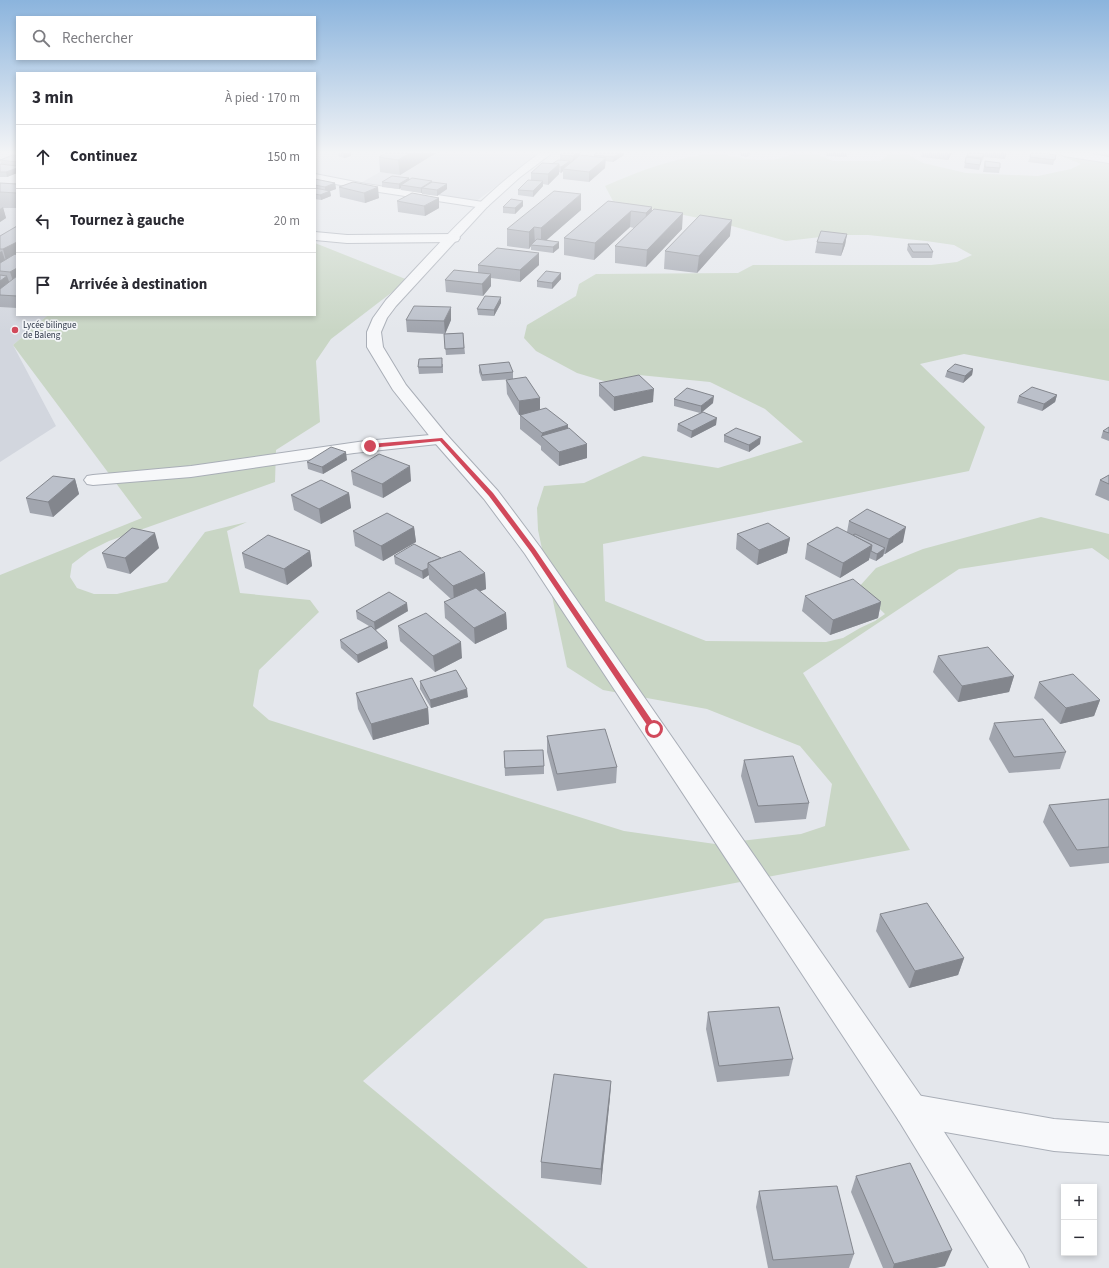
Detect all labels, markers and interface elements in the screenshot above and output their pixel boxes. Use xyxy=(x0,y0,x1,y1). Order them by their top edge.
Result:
search box xyxy=(16,16,316,60)
icon: search xyxy=(30,27,52,49)
text: Rechercher xyxy=(62,28,133,49)
text: 3 min xyxy=(32,86,73,110)
text: À pied · 170 m xyxy=(225,89,300,107)
icon: ahead xyxy=(32,146,54,168)
text: Continuez xyxy=(70,146,137,167)
text: 150 m xyxy=(267,148,300,166)
icon: left xyxy=(32,210,54,232)
text: Tournez à gauche xyxy=(70,210,185,231)
text: 20 m xyxy=(274,212,300,230)
icon: arrive xyxy=(32,274,54,296)
text: Arrivée à destination xyxy=(70,274,207,295)
place label: Lycée bilingue de Baleng xyxy=(23,319,77,342)
marker: Lycée bilingue de Baleng xyxy=(10,325,20,335)
route end xyxy=(361,437,379,455)
route start xyxy=(645,720,663,738)
map controls xyxy=(1061,1184,1097,1256)
button: + xyxy=(1061,1184,1097,1220)
button: − xyxy=(1061,1220,1097,1256)

